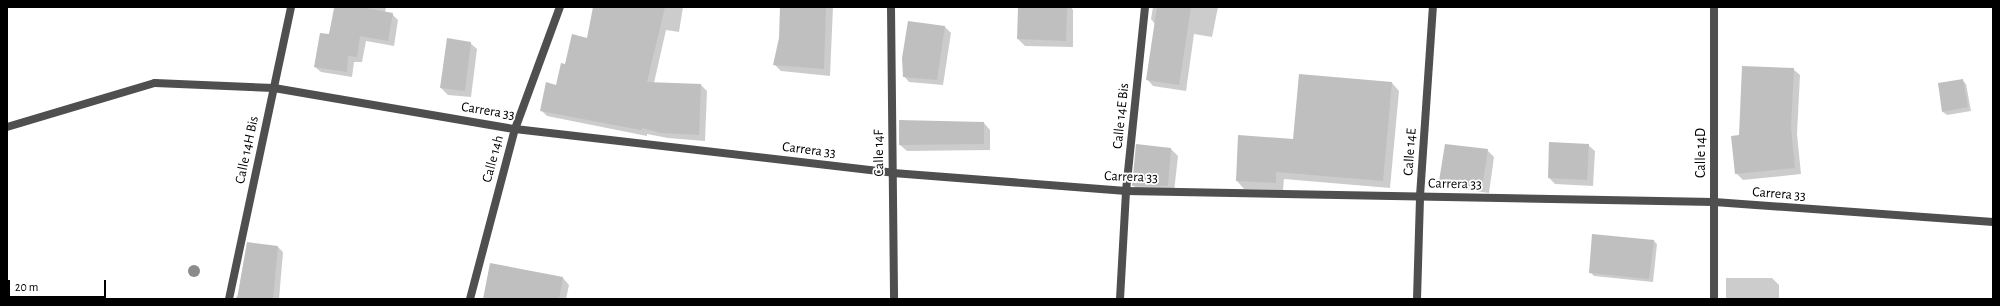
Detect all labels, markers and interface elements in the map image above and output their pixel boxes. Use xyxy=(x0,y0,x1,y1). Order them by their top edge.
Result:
street label: Calle 14E Bis xyxy=(1109,82,1133,150)
street label: Carrera 33 xyxy=(460,98,516,124)
street label: Calle 14H Bis xyxy=(232,115,262,185)
street label: Calle 14E xyxy=(1400,128,1420,176)
street label: Calle 14D xyxy=(1693,128,1709,178)
street label: Calle 14F xyxy=(870,129,888,177)
street label: Calle 14h xyxy=(479,134,507,184)
street label: Carrera 33 xyxy=(781,138,837,162)
street label: Carrera 33 xyxy=(1104,168,1158,186)
street label: Carrera 33 xyxy=(1428,175,1482,193)
street label: Carrera 33 xyxy=(1752,184,1806,204)
scale bar xyxy=(10,272,108,298)
text: 20 m xyxy=(15,281,38,293)

